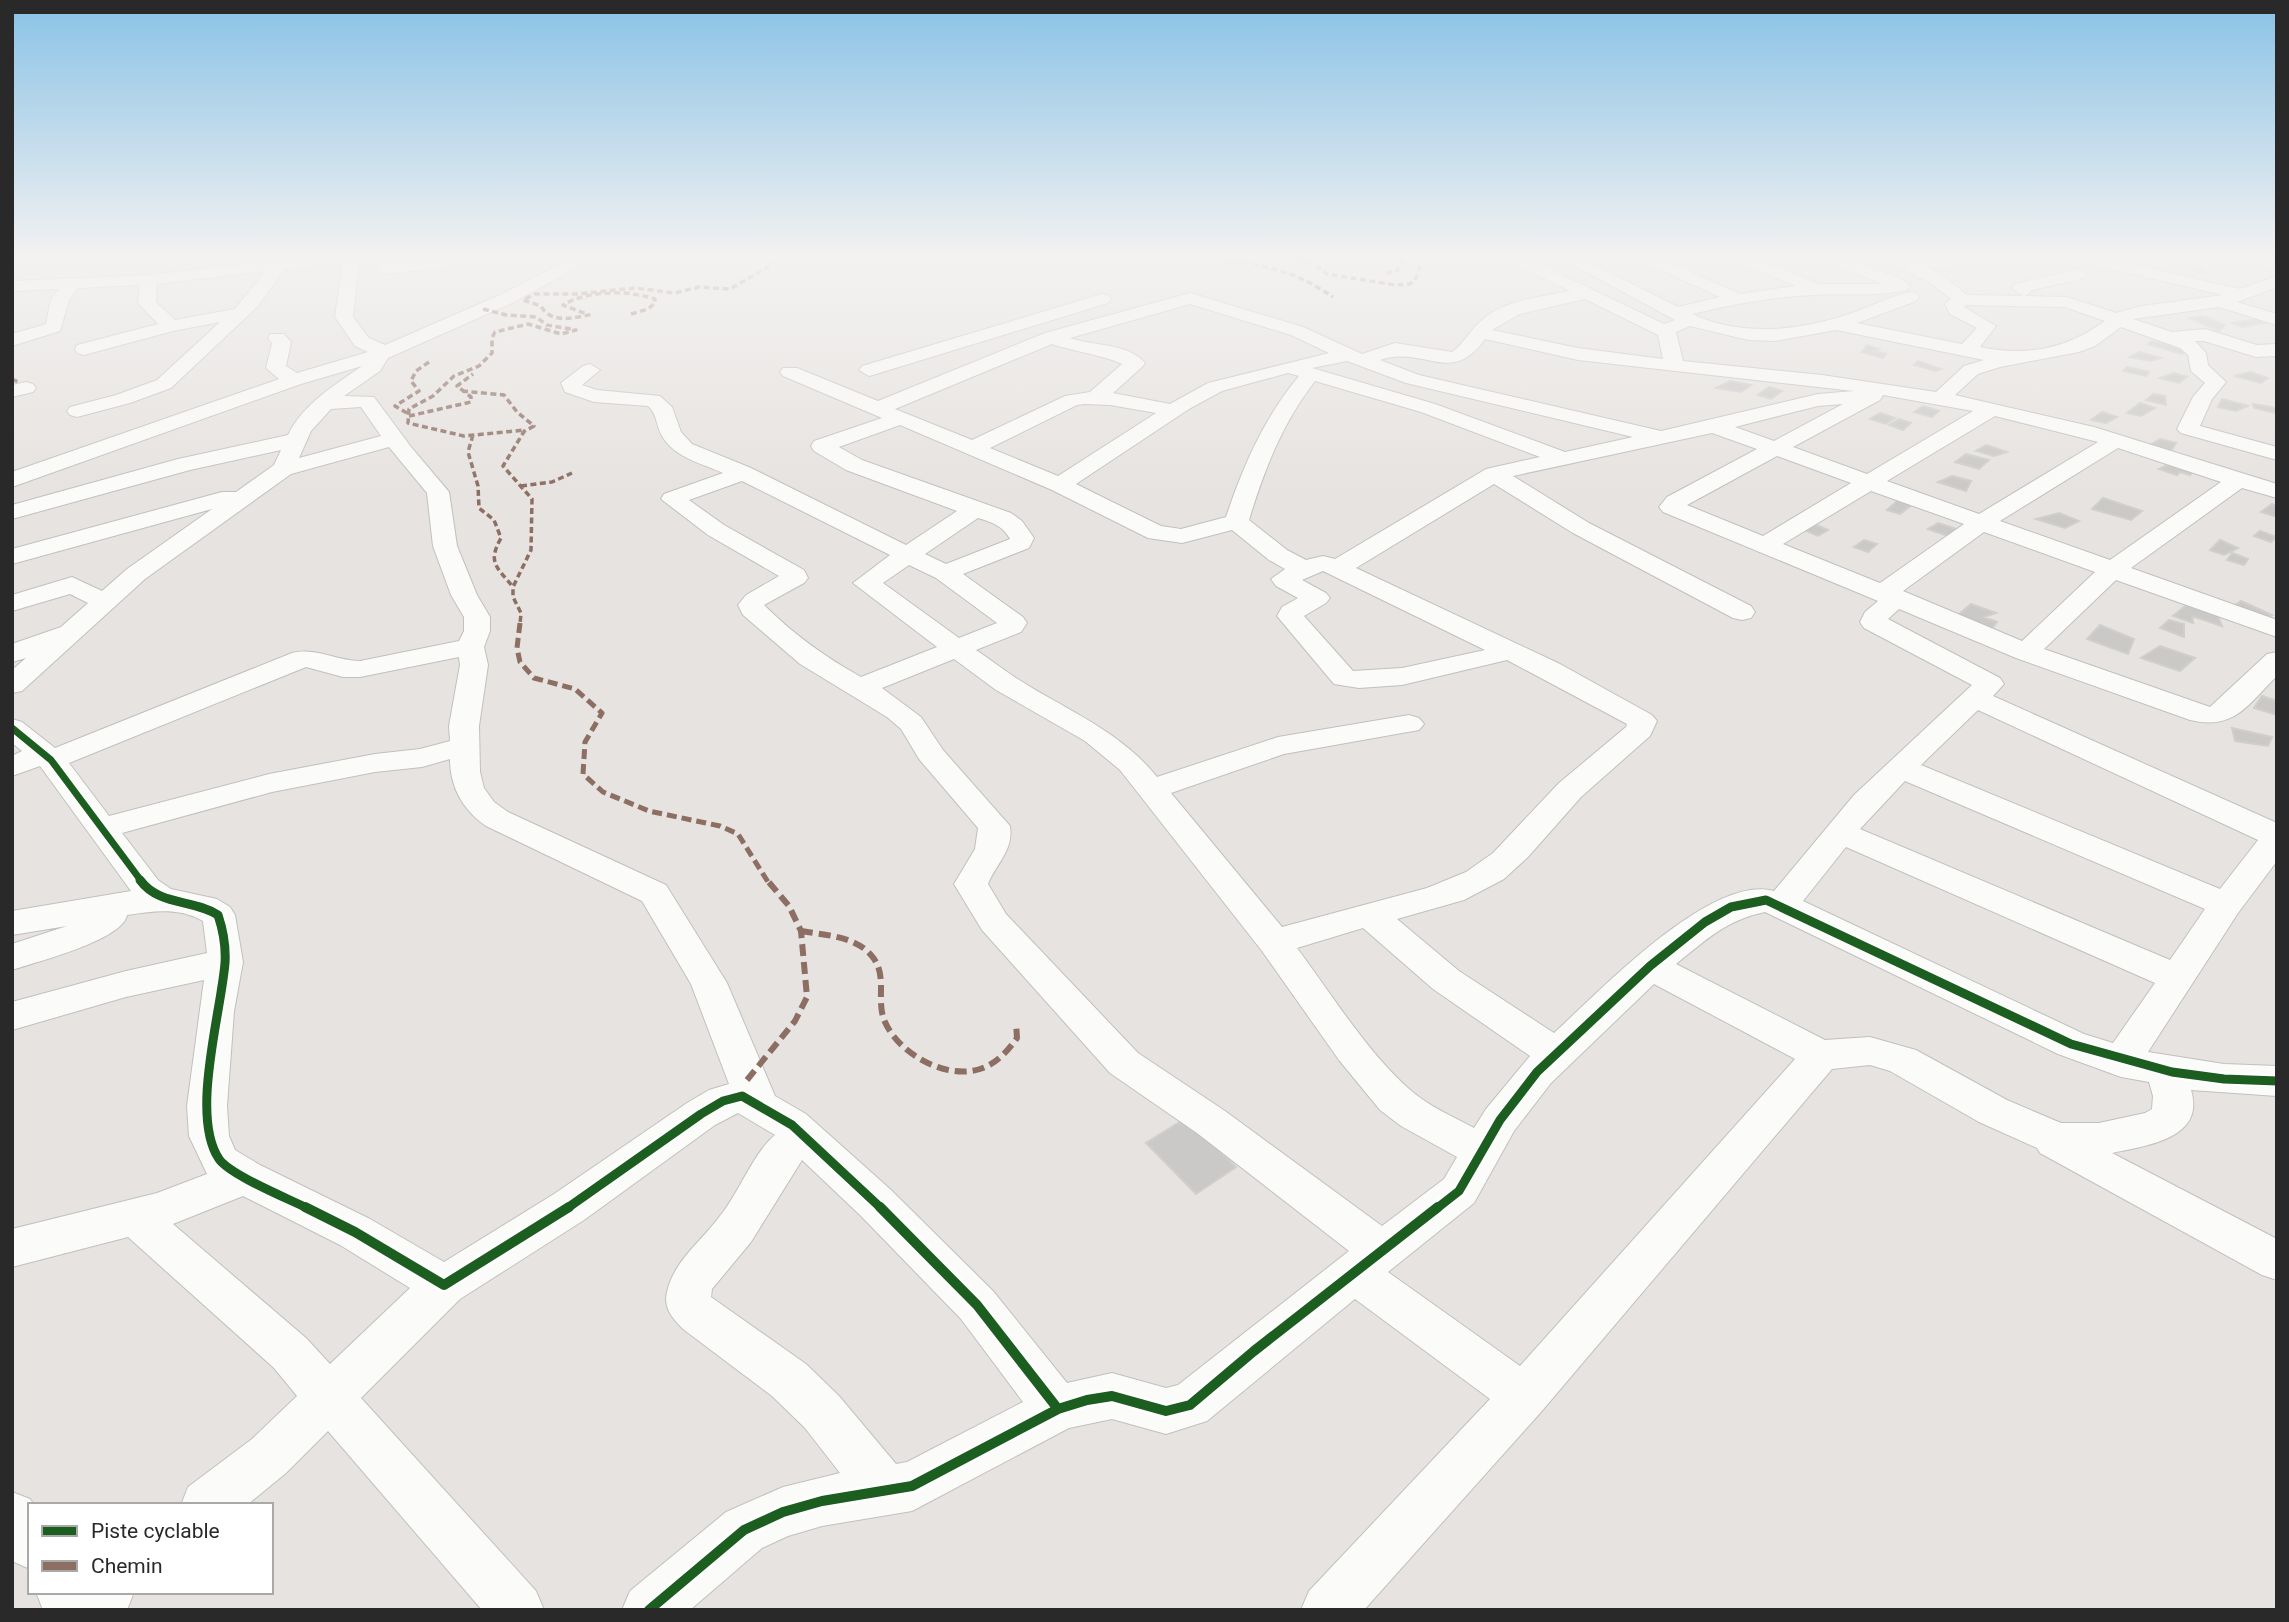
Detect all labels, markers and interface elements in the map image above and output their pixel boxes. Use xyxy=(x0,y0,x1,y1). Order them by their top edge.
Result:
legend xyxy=(28,1503,273,1594)
text: Piste cyclable xyxy=(91,1519,220,1543)
text: Chemin xyxy=(91,1554,163,1578)

